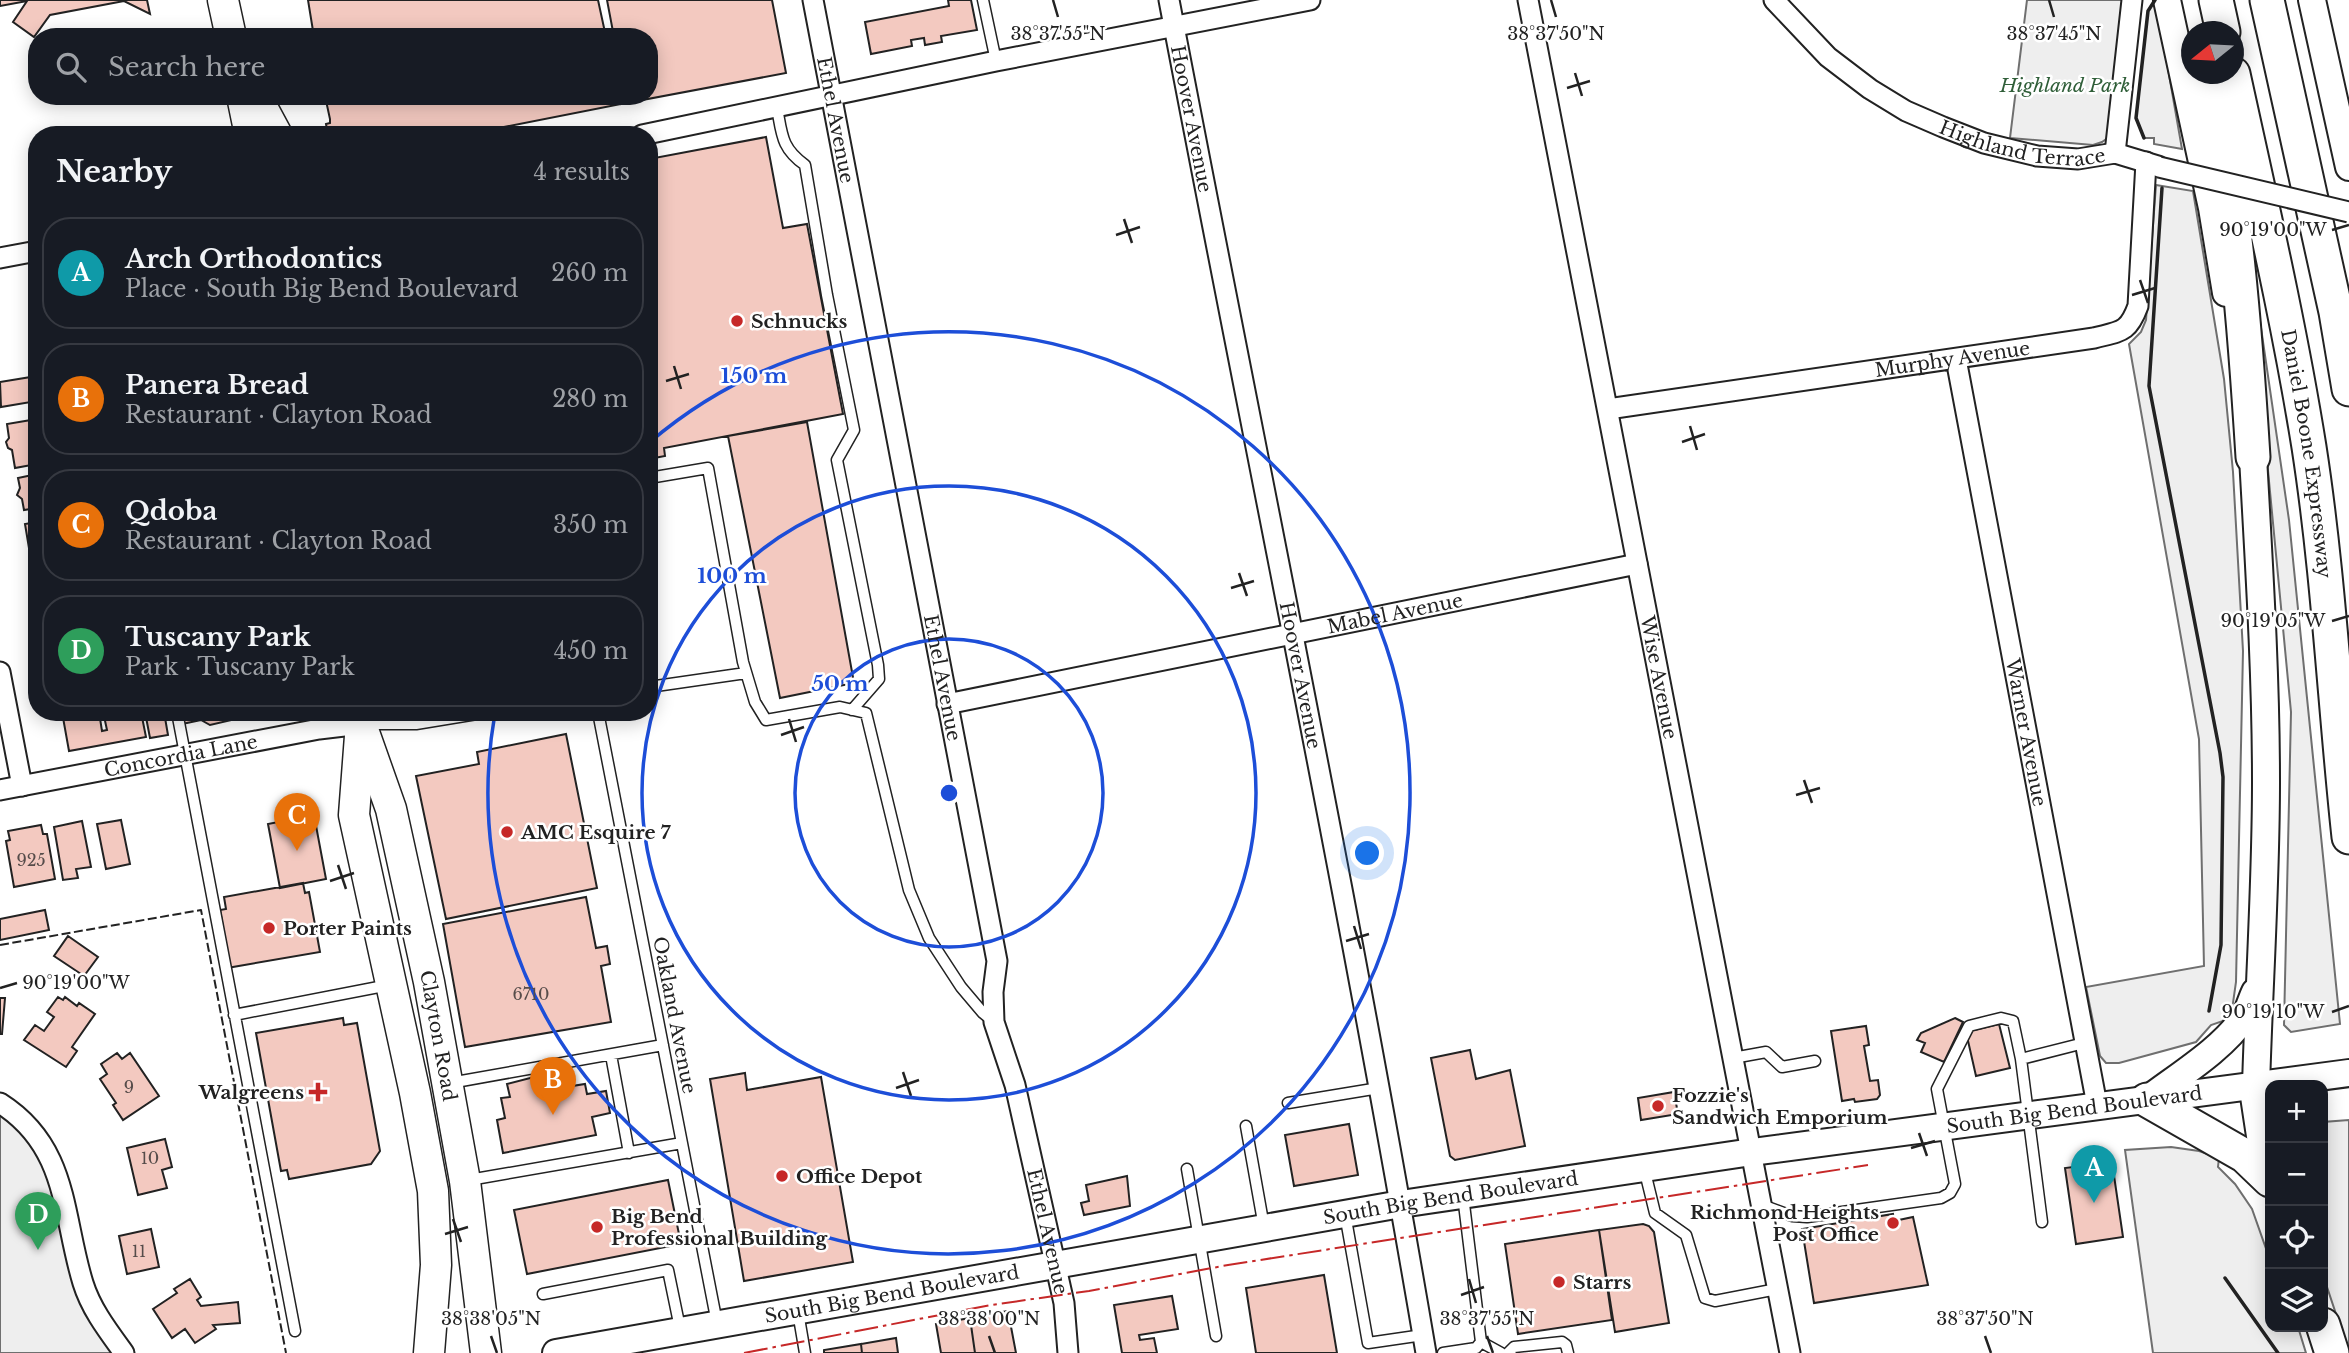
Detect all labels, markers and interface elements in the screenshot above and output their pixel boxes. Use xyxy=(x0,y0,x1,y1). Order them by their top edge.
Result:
north arrow xyxy=(2181,21,2244,84)
text: 38°37'55"N xyxy=(1010,23,1106,45)
text: 38°37'50"N xyxy=(1507,23,1605,45)
text: 38°37'45"N xyxy=(2006,23,2102,45)
search box xyxy=(28,28,658,105)
street label: Hoover Avenue xyxy=(1166,43,1217,194)
icon: search xyxy=(52,48,90,86)
text: Search here xyxy=(108,51,265,83)
street label: Ethel Avenue xyxy=(812,55,859,185)
park label: Highland Park xyxy=(1999,74,2130,97)
street label: Highland Terrace xyxy=(1936,116,2107,172)
text: Nearby xyxy=(56,153,172,190)
text: 4 results xyxy=(534,158,630,186)
text: 90°19'00"W xyxy=(2219,219,2328,241)
text: Arch Orthodontics xyxy=(125,243,382,275)
text: A xyxy=(72,259,90,287)
text: 260 m xyxy=(551,259,628,287)
text: Place · South Big Bend Boulevard xyxy=(125,275,518,303)
place label: Schnucks xyxy=(751,310,847,333)
marker: Schnucks xyxy=(729,313,745,329)
street label: Daniel Boone Expressway xyxy=(2276,327,2336,579)
street label: Murphy Avenue xyxy=(1873,337,2031,382)
text: 150 m xyxy=(721,363,787,389)
text: Panera Bread xyxy=(125,369,309,401)
text: B xyxy=(72,385,90,413)
text: 280 m xyxy=(552,385,628,413)
text: Restaurant · Clayton Road xyxy=(125,401,432,429)
text: Qdoba xyxy=(125,495,217,527)
text: C xyxy=(72,511,90,539)
text: 350 m xyxy=(553,511,628,539)
text: Restaurant · Clayton Road xyxy=(125,527,432,555)
text: 100 m xyxy=(697,563,767,589)
street label: Mabel Avenue xyxy=(1325,589,1465,639)
street label: Hoover Avenue xyxy=(1275,600,1326,751)
text: 90°19'05"W xyxy=(2221,610,2326,632)
street label: Ethel Avenue xyxy=(919,613,966,743)
street label: Wise Avenue xyxy=(1635,613,1682,741)
text: Tuscany Park xyxy=(125,621,311,653)
text: D xyxy=(70,637,92,665)
text: 450 m xyxy=(554,637,628,665)
text: Park · Tuscany Park xyxy=(125,653,355,681)
street label: Warner Avenue xyxy=(2001,656,2051,808)
text: 50 m xyxy=(811,671,869,697)
street label: Concordia Lane xyxy=(102,730,259,782)
centre of rings xyxy=(937,781,961,805)
pin: C xyxy=(274,793,320,851)
place label: AMC Esquire 7 xyxy=(520,821,672,844)
marker: AMC Esquire 7 xyxy=(499,824,515,840)
your location xyxy=(1350,836,1384,870)
house number: 925 xyxy=(16,850,46,870)
place label: Porter Paints xyxy=(283,917,412,940)
marker: Porter Paints xyxy=(261,920,277,936)
street label: Oakland Avenue xyxy=(648,935,701,1096)
street label: Clayton Road xyxy=(415,968,461,1103)
text: 90°19'00"W xyxy=(22,972,131,994)
house number: 6710 xyxy=(513,984,549,1004)
text: 90°19'10"W xyxy=(2222,1001,2325,1023)
pin: B xyxy=(530,1057,576,1115)
house number: 9 xyxy=(124,1077,134,1097)
map controls xyxy=(2265,1080,2328,1332)
button: + xyxy=(2265,1080,2328,1143)
place label: Walgreens xyxy=(198,1081,304,1104)
street label: South Big Bend Boulevard xyxy=(1945,1082,2204,1138)
marker: Walgreens xyxy=(310,1084,326,1100)
place label: Fozzie's Sandwich Emporium xyxy=(1672,1084,1888,1129)
marker: Fozzie's Sandwich Emporium xyxy=(1650,1098,1666,1114)
button: − xyxy=(2265,1143,2328,1206)
pin: A xyxy=(2071,1145,2117,1203)
house number: 10 xyxy=(141,1148,159,1168)
place label: Office Depot xyxy=(796,1165,923,1188)
street label: Ethel Avenue xyxy=(1022,1166,1073,1296)
street label: South Big Bend Boulevard xyxy=(1321,1167,1580,1230)
marker: Office Depot xyxy=(774,1168,790,1184)
pin: D xyxy=(15,1192,61,1250)
place label: Richmond Heights Post Office xyxy=(1690,1201,1879,1246)
place label: Big Bend Professional Building xyxy=(611,1205,828,1250)
button: locate xyxy=(2265,1206,2328,1269)
marker: Richmond Heights Post Office xyxy=(1885,1215,1901,1231)
marker: Big Bend Professional Building xyxy=(589,1219,605,1235)
house number: 11 xyxy=(132,1241,146,1261)
street label: South Big Bend Boulevard xyxy=(763,1261,1021,1328)
button: layers xyxy=(2265,1269,2328,1332)
place label: Starrs xyxy=(1573,1271,1632,1294)
marker: Starrs xyxy=(1551,1274,1567,1290)
text: 38°38'05"N xyxy=(441,1308,541,1330)
text: 38°38'00"N xyxy=(938,1308,1040,1330)
text: 38°37'55"N xyxy=(1439,1308,1535,1330)
text: 38°37'50"N xyxy=(1936,1308,2034,1330)

